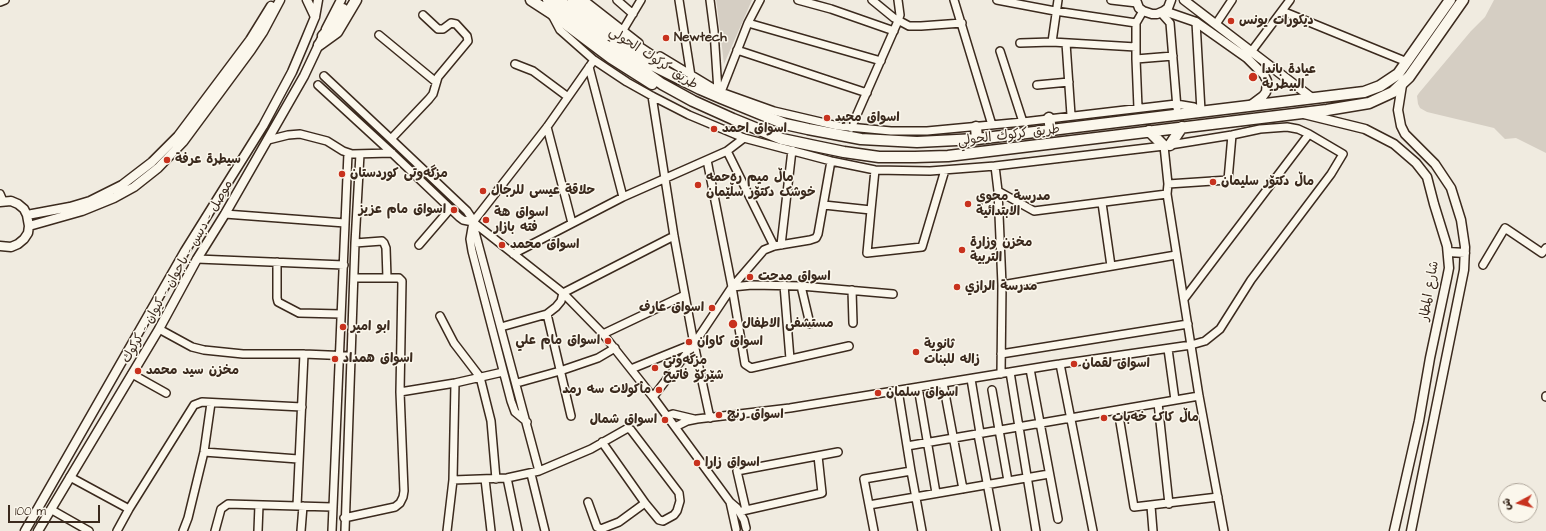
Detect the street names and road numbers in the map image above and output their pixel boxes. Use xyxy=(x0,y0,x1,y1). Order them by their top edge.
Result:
street label: طريق كركوك الحولي xyxy=(606,24,700,94)
street label: طريق كركوك الحولي xyxy=(957,122,1061,150)
street label: موصل - دبس - باجوان - كيوان - كركوك xyxy=(119,178,237,366)
street label: شارع المطار xyxy=(1417,260,1443,322)

